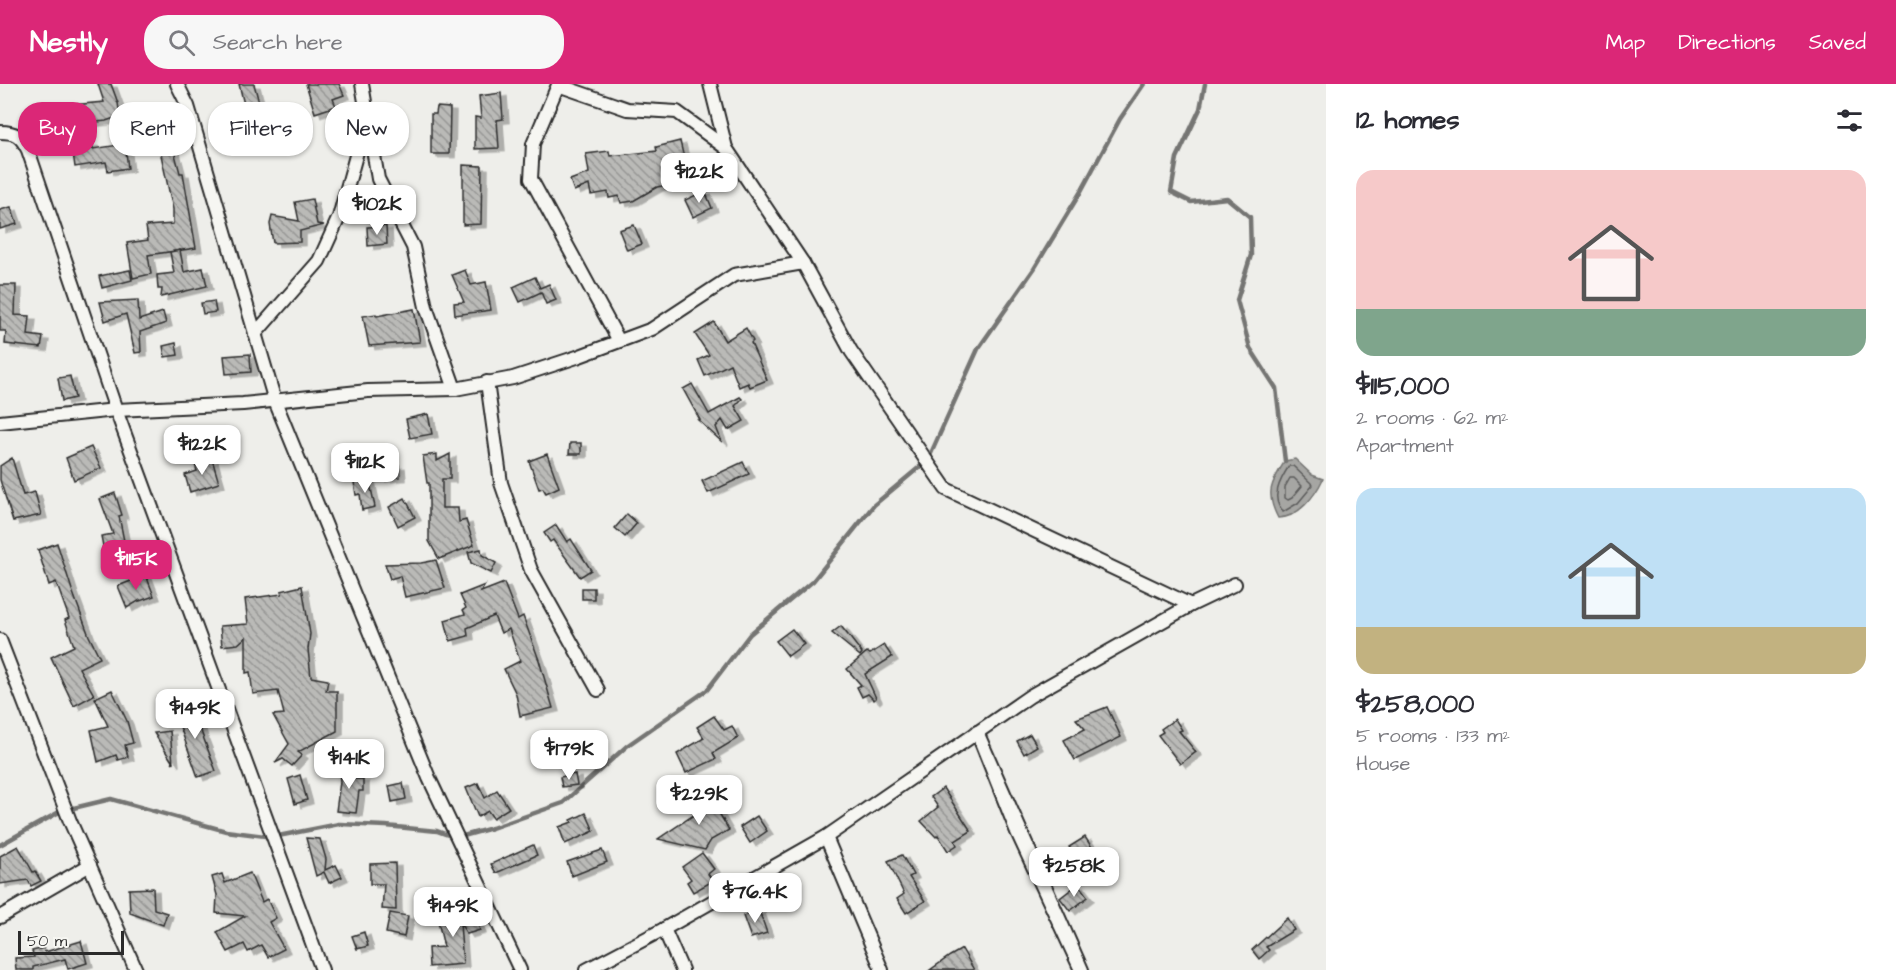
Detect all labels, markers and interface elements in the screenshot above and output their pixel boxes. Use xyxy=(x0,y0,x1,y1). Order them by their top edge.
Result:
search box xyxy=(144,15,564,69)
text: Nestly xyxy=(30,23,108,62)
icon: search xyxy=(165,26,198,59)
text: Search here xyxy=(213,27,343,58)
text: Map xyxy=(1605,28,1645,57)
text: Directions xyxy=(1678,28,1776,57)
text: Saved xyxy=(1809,28,1866,57)
chip: Buy xyxy=(18,102,97,156)
chip: Rent xyxy=(109,102,196,156)
chip: Filters xyxy=(208,102,313,156)
chip: New xyxy=(325,102,409,156)
text: 12 homes xyxy=(1356,102,1459,138)
icon: filters xyxy=(1833,104,1866,137)
pin: $122K xyxy=(657,153,741,204)
text: $122K xyxy=(675,158,723,186)
pin: $102K xyxy=(335,185,419,236)
text: $102K xyxy=(352,190,402,218)
icon: home xyxy=(1557,209,1665,317)
text: $115,000 xyxy=(1356,368,1449,404)
text: 2 rooms · 62 m² xyxy=(1356,404,1508,432)
pin: $122K xyxy=(160,425,244,476)
text: $122K xyxy=(178,430,226,458)
text: Apartment xyxy=(1356,432,1454,460)
pin: $112K xyxy=(323,443,407,494)
text: $112K xyxy=(345,448,385,476)
icon: home xyxy=(1557,527,1665,635)
pin: $115K xyxy=(94,540,178,591)
text: $115K xyxy=(115,545,157,573)
text: $258,000 xyxy=(1356,686,1474,722)
pin: $149K xyxy=(153,689,237,740)
text: $149K xyxy=(170,694,220,722)
text: 5 rooms · 133 m² xyxy=(1356,722,1510,750)
pin: $179K xyxy=(527,730,611,781)
text: $179K xyxy=(544,735,594,763)
pin: $141K xyxy=(307,739,391,790)
text: $141K xyxy=(328,744,370,772)
text: House xyxy=(1356,750,1410,778)
pin: $229K xyxy=(657,775,741,826)
text: $229K xyxy=(670,780,728,808)
pin: $258K xyxy=(1032,847,1116,898)
text: $258K xyxy=(1043,852,1105,880)
pin: $76.4K xyxy=(706,873,804,924)
text: $76.4K xyxy=(723,878,787,906)
pin: $149K xyxy=(411,887,495,938)
text: $149K xyxy=(428,892,478,920)
scale bar xyxy=(18,928,124,956)
text: 50 m xyxy=(27,930,67,952)

